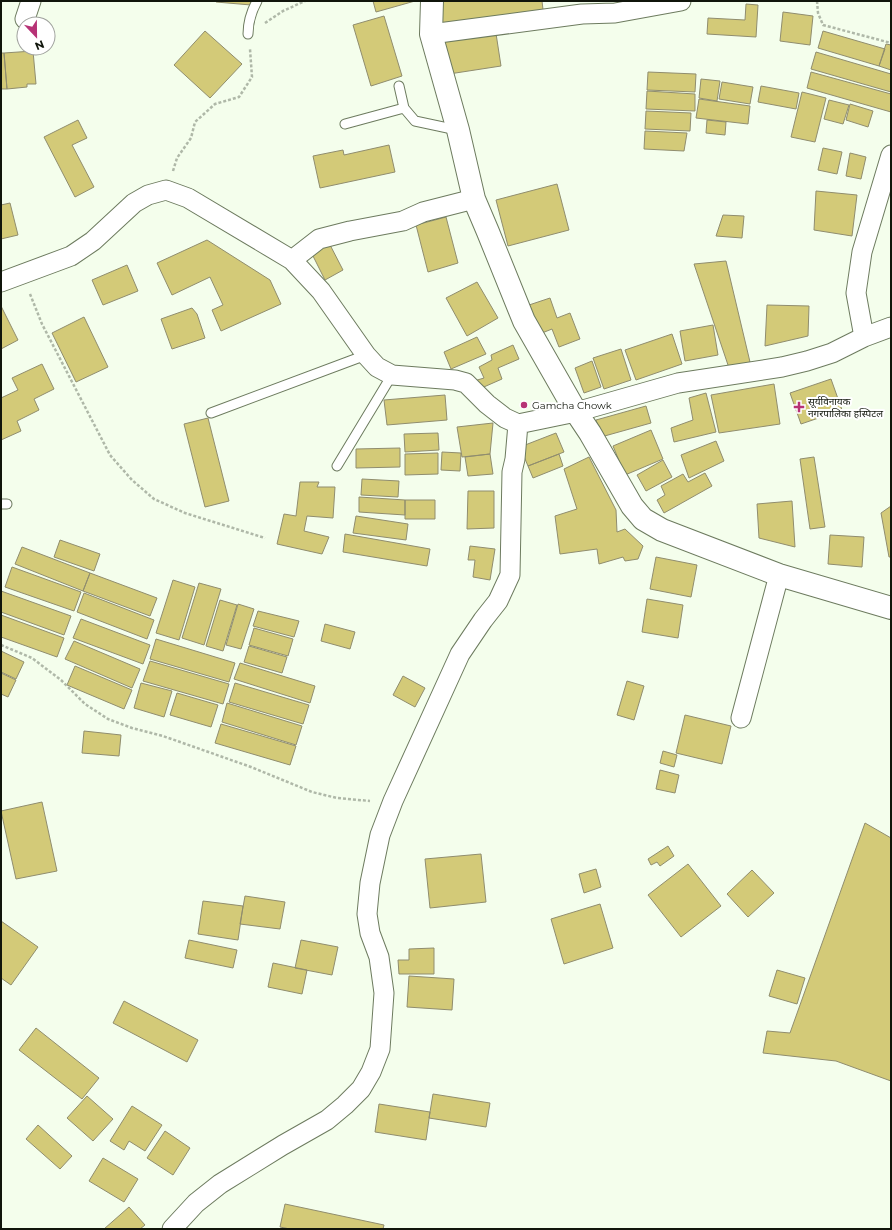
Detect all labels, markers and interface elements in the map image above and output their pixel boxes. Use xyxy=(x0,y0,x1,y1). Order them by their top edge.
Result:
north arrow xyxy=(16,16,56,56)
text: N xyxy=(33,37,46,53)
place label: सूर्यविनायक नगरपालिका हस्पिटल xyxy=(808,395,883,420)
place label: Gamcha Chowk xyxy=(532,399,612,412)
marker: Gamcha Chowk xyxy=(519,400,529,410)
marker: सूर्यविनायक नगरपालिका हस्पिटल xyxy=(793,401,805,413)

